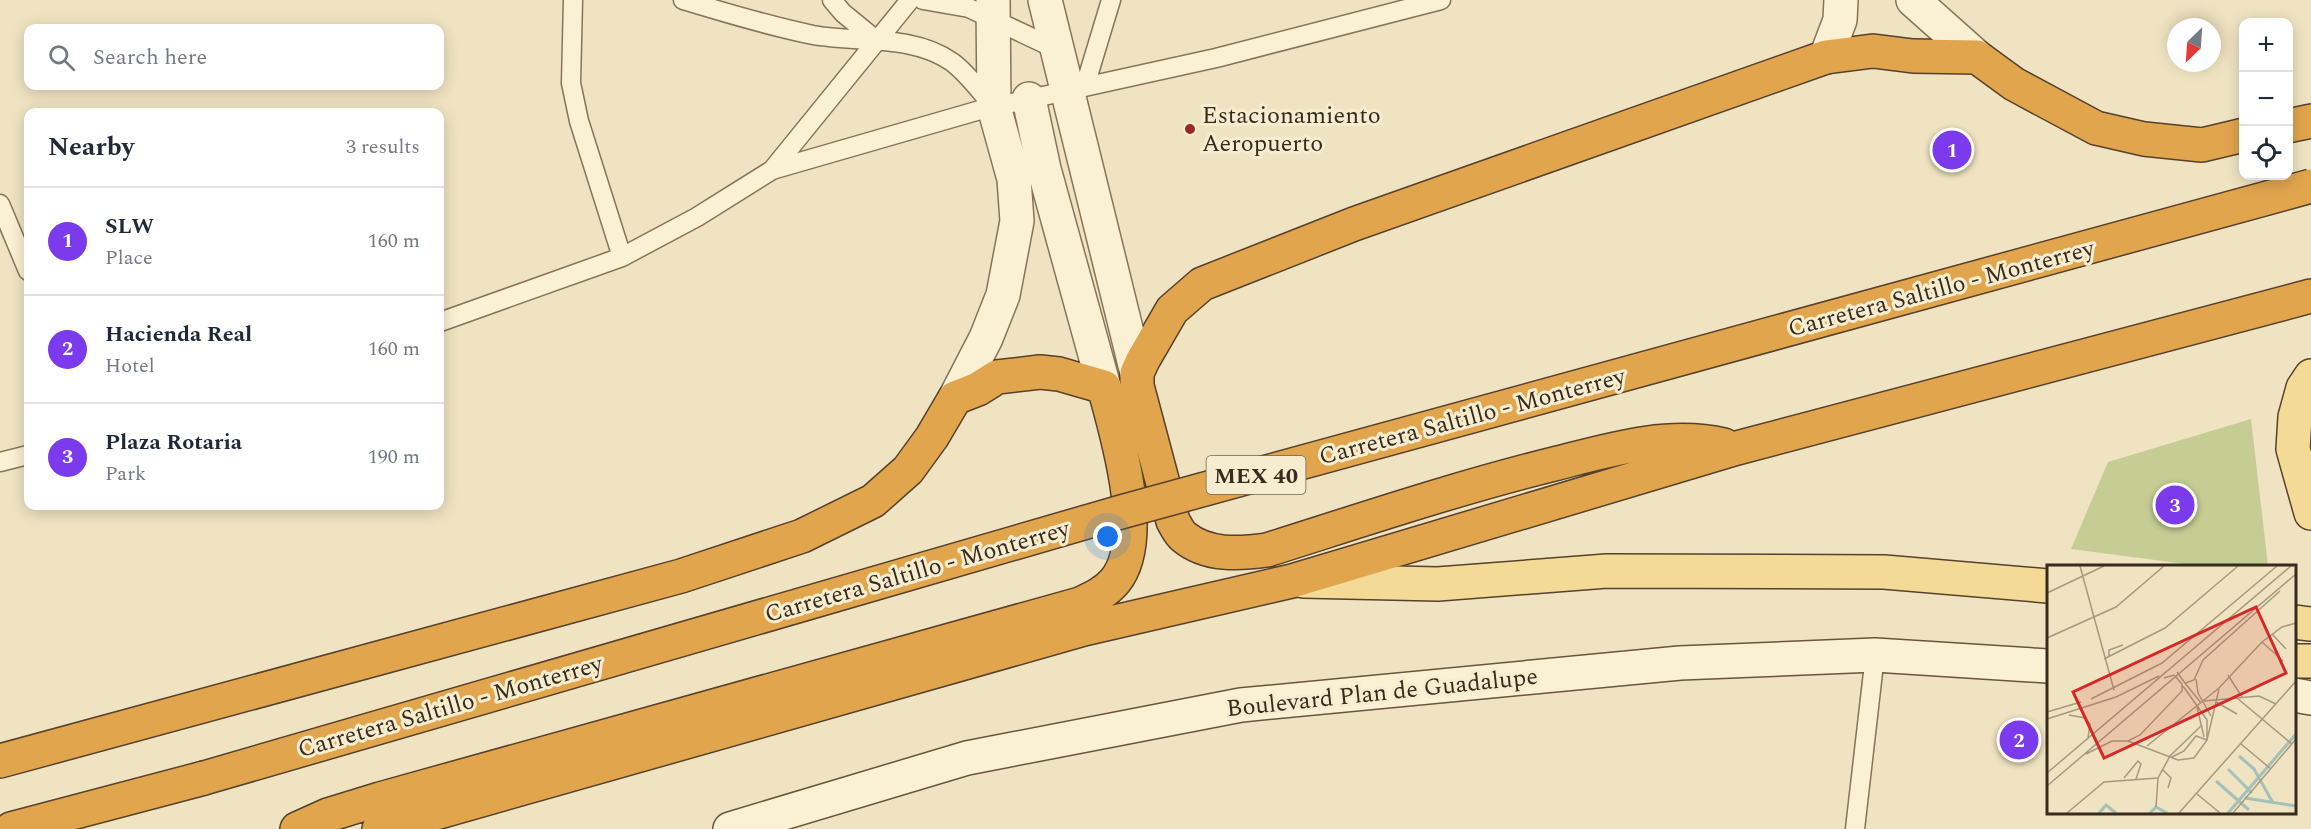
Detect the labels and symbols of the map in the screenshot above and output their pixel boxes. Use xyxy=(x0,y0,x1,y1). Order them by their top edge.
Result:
north arrow xyxy=(2167,18,2221,72)
place label: Estacionamiento Aeropuerto xyxy=(1202,98,1381,162)
marker: Estacionamiento Aeropuerto xyxy=(1183,122,1197,136)
pin: 1 xyxy=(1932,128,1972,172)
street label: Carretera Saltillo - Monterrey xyxy=(1784,230,2100,347)
street label: Carretera Saltillo - Monterrey xyxy=(1315,358,1631,475)
road number: MEX 40 xyxy=(1206,456,1306,494)
pin: 3 xyxy=(2156,482,2194,528)
street label: Carretera Saltillo - Monterrey xyxy=(761,511,1075,633)
your location xyxy=(1093,522,1122,551)
inset map xyxy=(2047,565,2296,814)
street label: Carretera Saltillo - Monterrey xyxy=(294,646,608,768)
street label: Boulevard Plan de Guadalupe xyxy=(1225,659,1540,727)
pin: 2 xyxy=(2000,718,2038,762)

